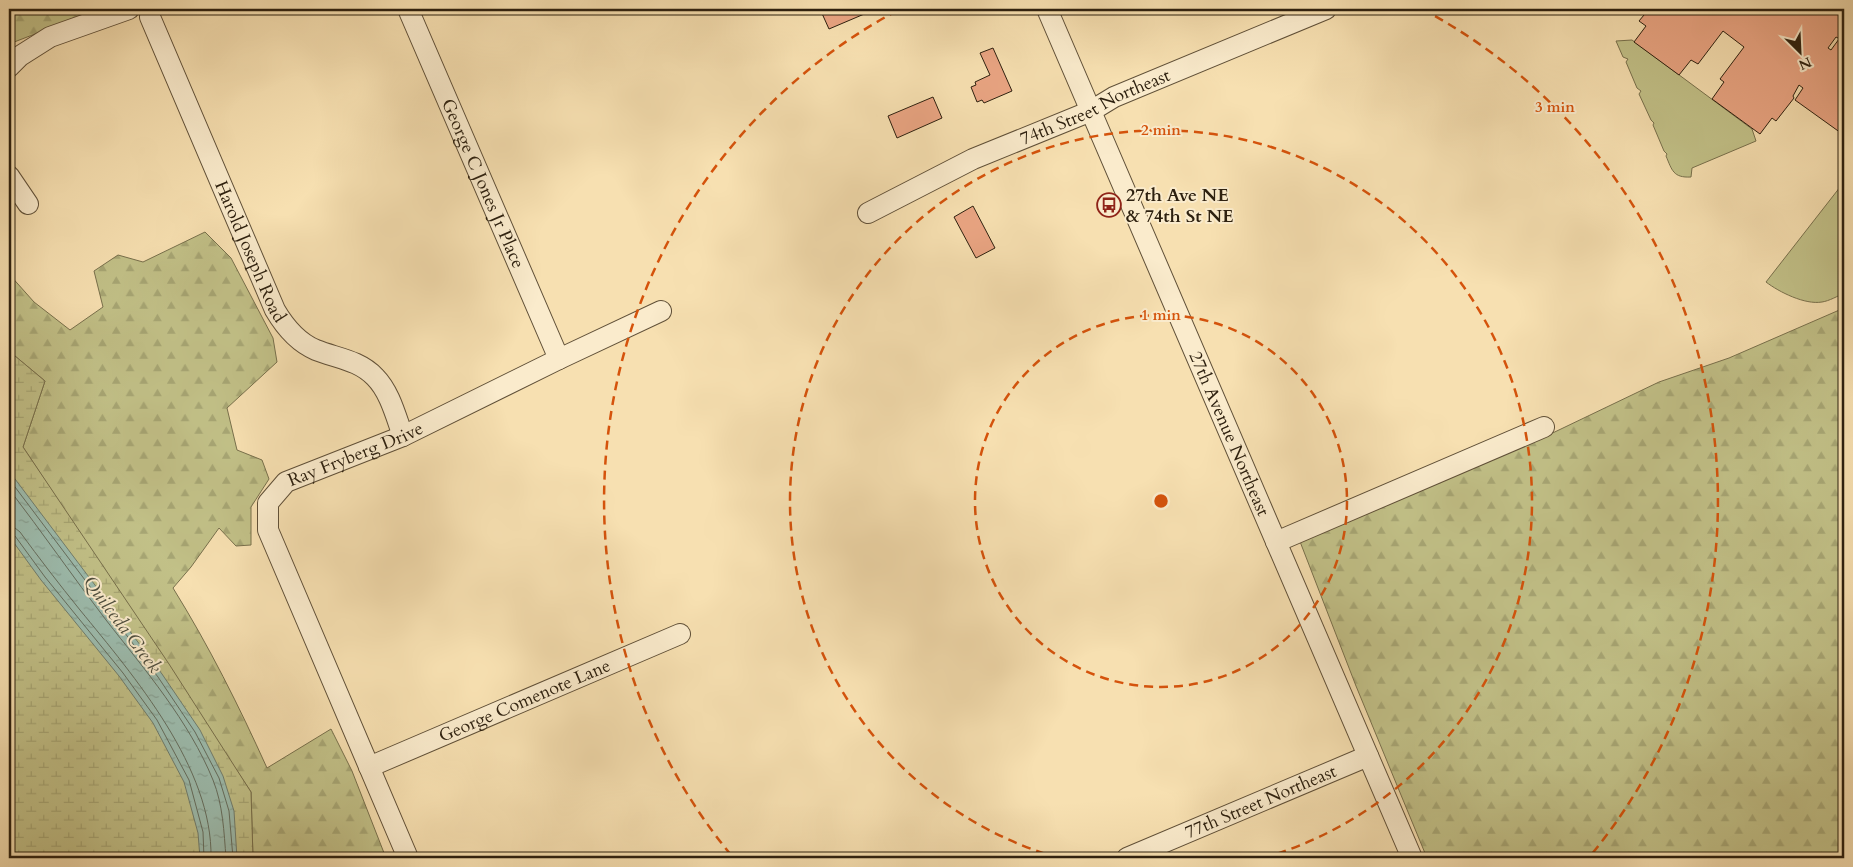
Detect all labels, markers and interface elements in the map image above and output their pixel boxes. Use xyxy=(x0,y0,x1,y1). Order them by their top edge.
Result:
north arrow xyxy=(1776,28,1826,78)
text: N xyxy=(1796,52,1815,75)
street label: 74th Street Northeast xyxy=(1017,63,1174,151)
street label: George C Jones Jr Place xyxy=(435,95,530,272)
text: 3 min xyxy=(1535,97,1575,117)
text: 2 min xyxy=(1141,120,1181,140)
street label: Harold Joseph Road xyxy=(208,177,292,328)
place label: 27th Ave NE & 74th St NE xyxy=(1126,183,1234,229)
bus stop icon: 27th Ave NE & 74th St NE xyxy=(1096,192,1122,218)
text: 1 min xyxy=(1141,305,1181,325)
street label: 27th Avenue Northeast xyxy=(1183,347,1276,520)
street label: Ray Fryberg Drive xyxy=(284,416,428,493)
centre of rings xyxy=(1152,492,1170,510)
water label: Quilceda Creek xyxy=(77,570,168,679)
street label: George Comenote Lane xyxy=(435,653,614,749)
street label: 77th Street Northeast xyxy=(1181,759,1340,845)

